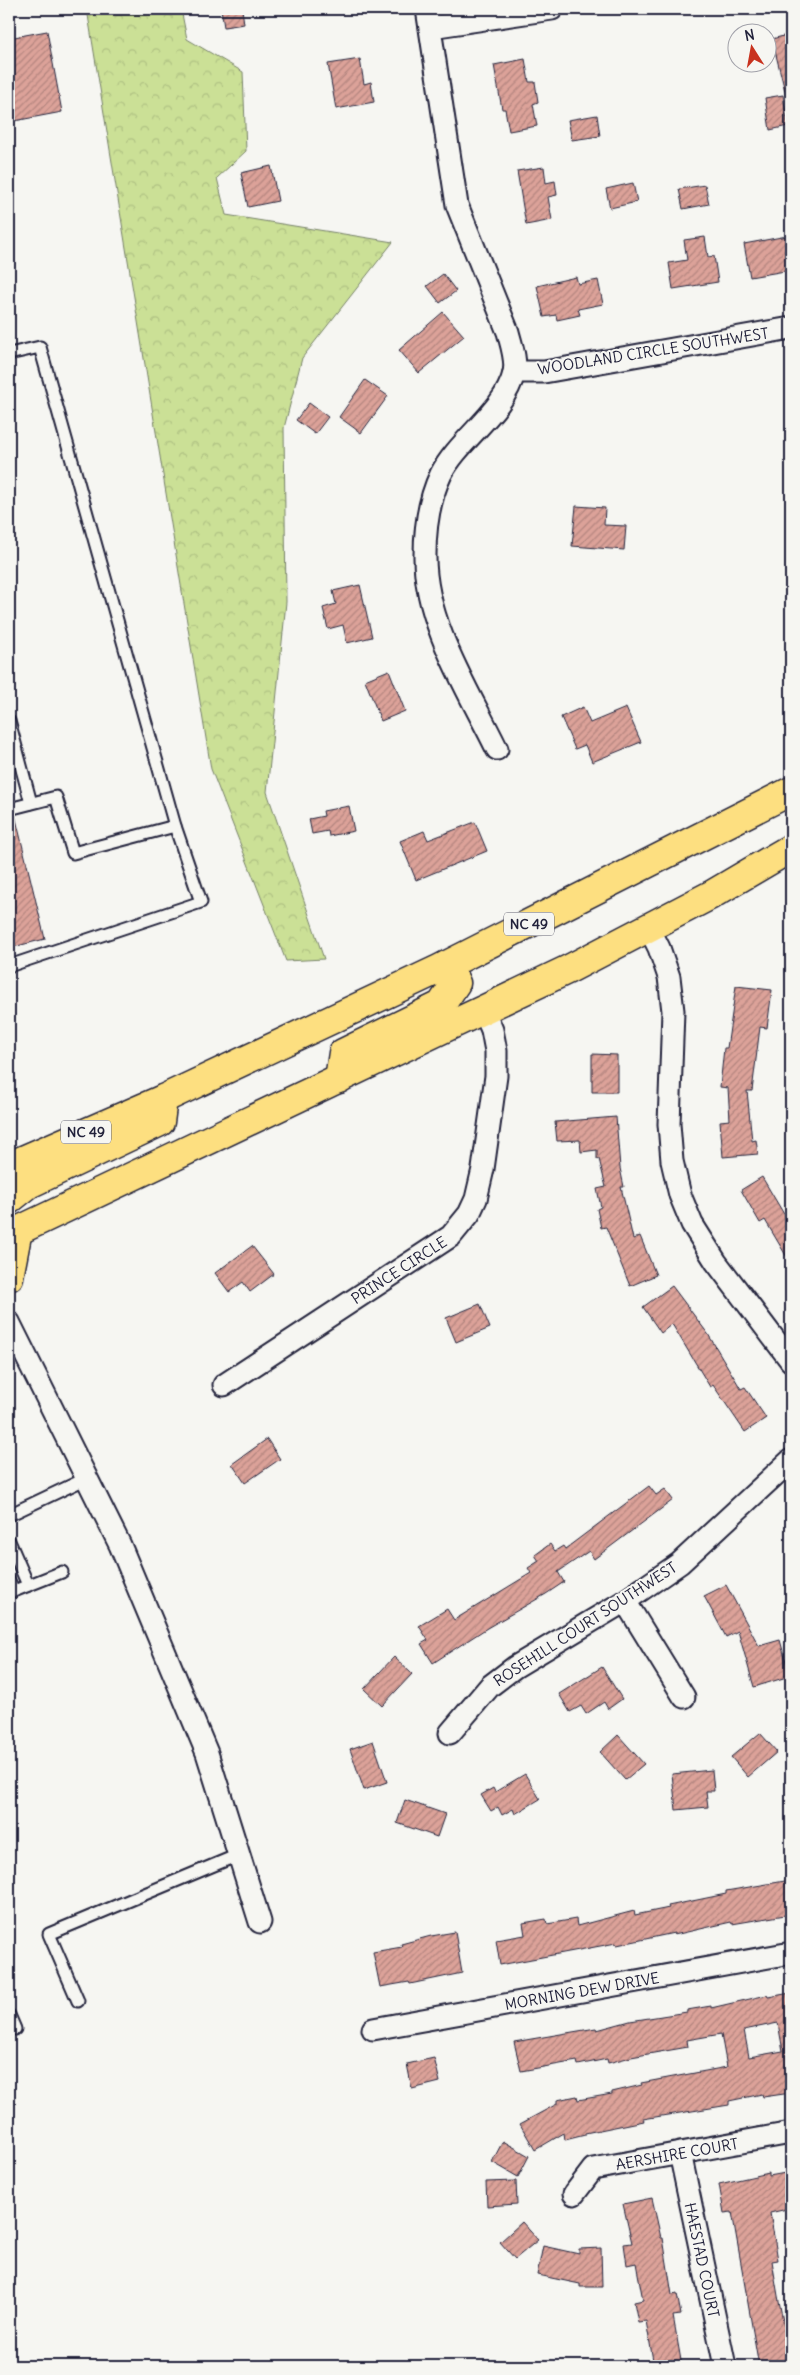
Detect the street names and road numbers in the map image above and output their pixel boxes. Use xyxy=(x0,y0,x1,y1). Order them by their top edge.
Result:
street label: WOODLAND CIRCLE SOUTHWEST xyxy=(536,323,770,379)
road number: NC 49 xyxy=(504,912,554,936)
road number: NC 49 xyxy=(61,1120,111,1144)
street label: PRINCE CIRCLE xyxy=(348,1232,451,1308)
street label: ROSEHILL COURT SOUTHWEST xyxy=(490,1557,680,1690)
street label: MORNING DEW DRIVE xyxy=(503,1968,661,2014)
street label: AERSHIRE COURT xyxy=(614,2134,740,2174)
street label: HAESTAD COURT xyxy=(681,2201,723,2319)

